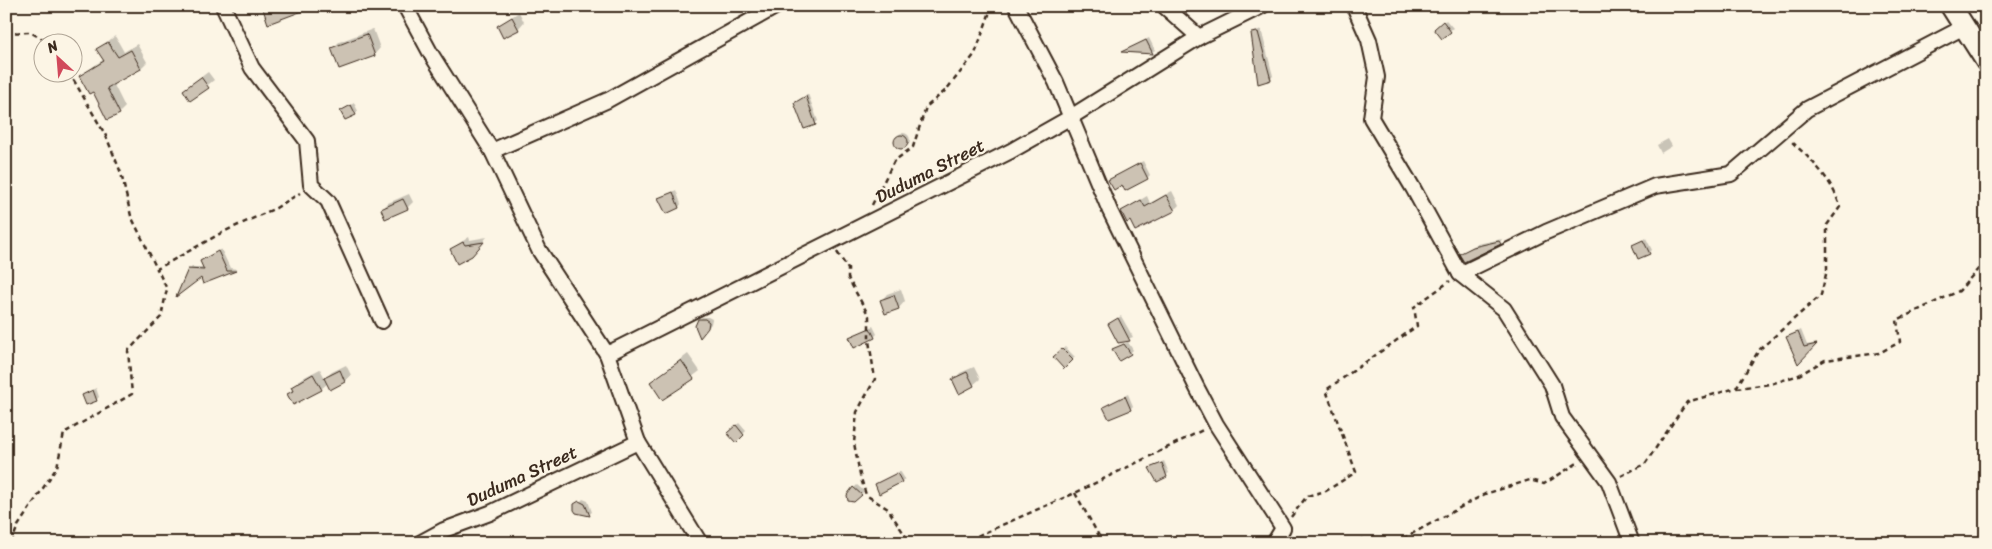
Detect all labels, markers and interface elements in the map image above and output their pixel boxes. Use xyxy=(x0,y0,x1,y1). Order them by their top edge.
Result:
north arrow xyxy=(32,32,82,82)
text: N xyxy=(42,33,63,61)
street label: Duduma Street xyxy=(870,130,991,212)
street label: Duduma Street xyxy=(461,436,583,516)

